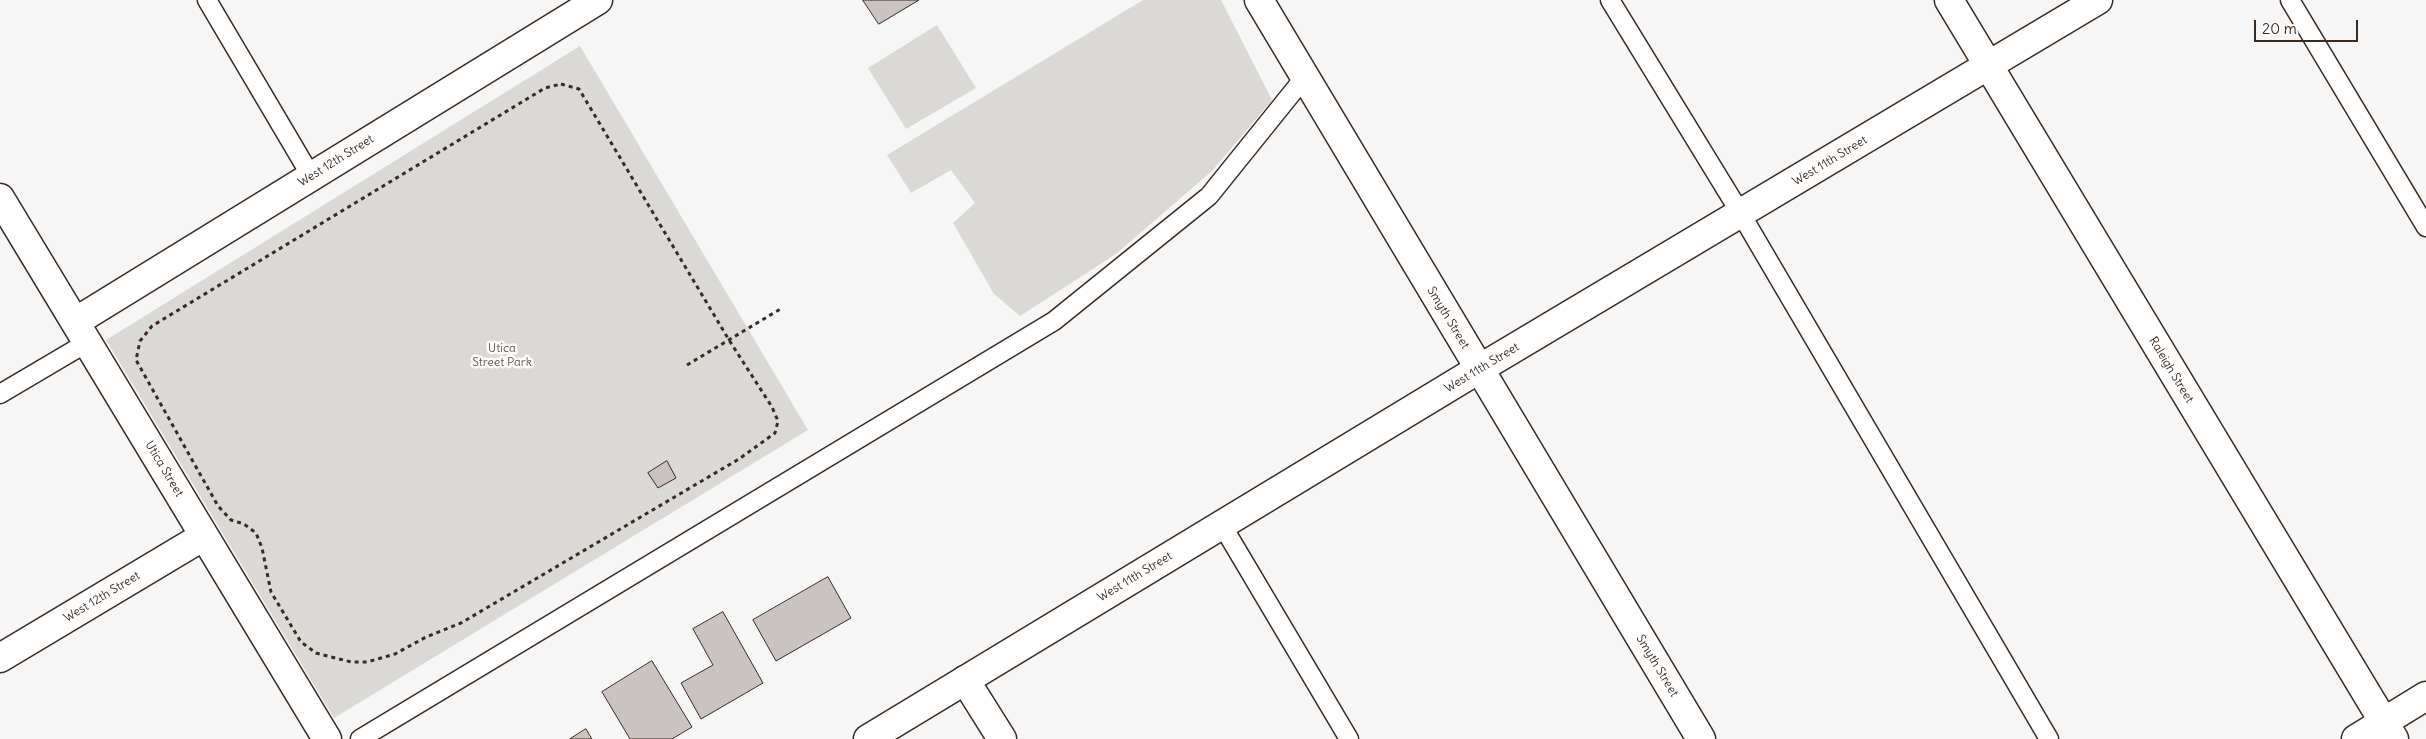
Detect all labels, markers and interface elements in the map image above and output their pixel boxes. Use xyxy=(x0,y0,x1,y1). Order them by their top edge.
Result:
scale bar xyxy=(2256,10,2360,42)
text: 20 m xyxy=(2262,19,2297,38)
street label: West 12th Street xyxy=(296,132,376,190)
street label: West 11th Street xyxy=(1790,133,1870,189)
street label: Smyth Street xyxy=(1424,284,1472,352)
street label: Raleigh Street xyxy=(2146,334,2196,406)
street label: West 11th Street xyxy=(1442,340,1522,396)
park label: Utica Street Park xyxy=(472,342,532,370)
street label: Utica Street xyxy=(142,438,186,500)
street label: West 11th Street xyxy=(1095,549,1175,605)
street label: West 12th Street xyxy=(61,569,143,625)
street label: Smyth Street xyxy=(1633,632,1681,700)

